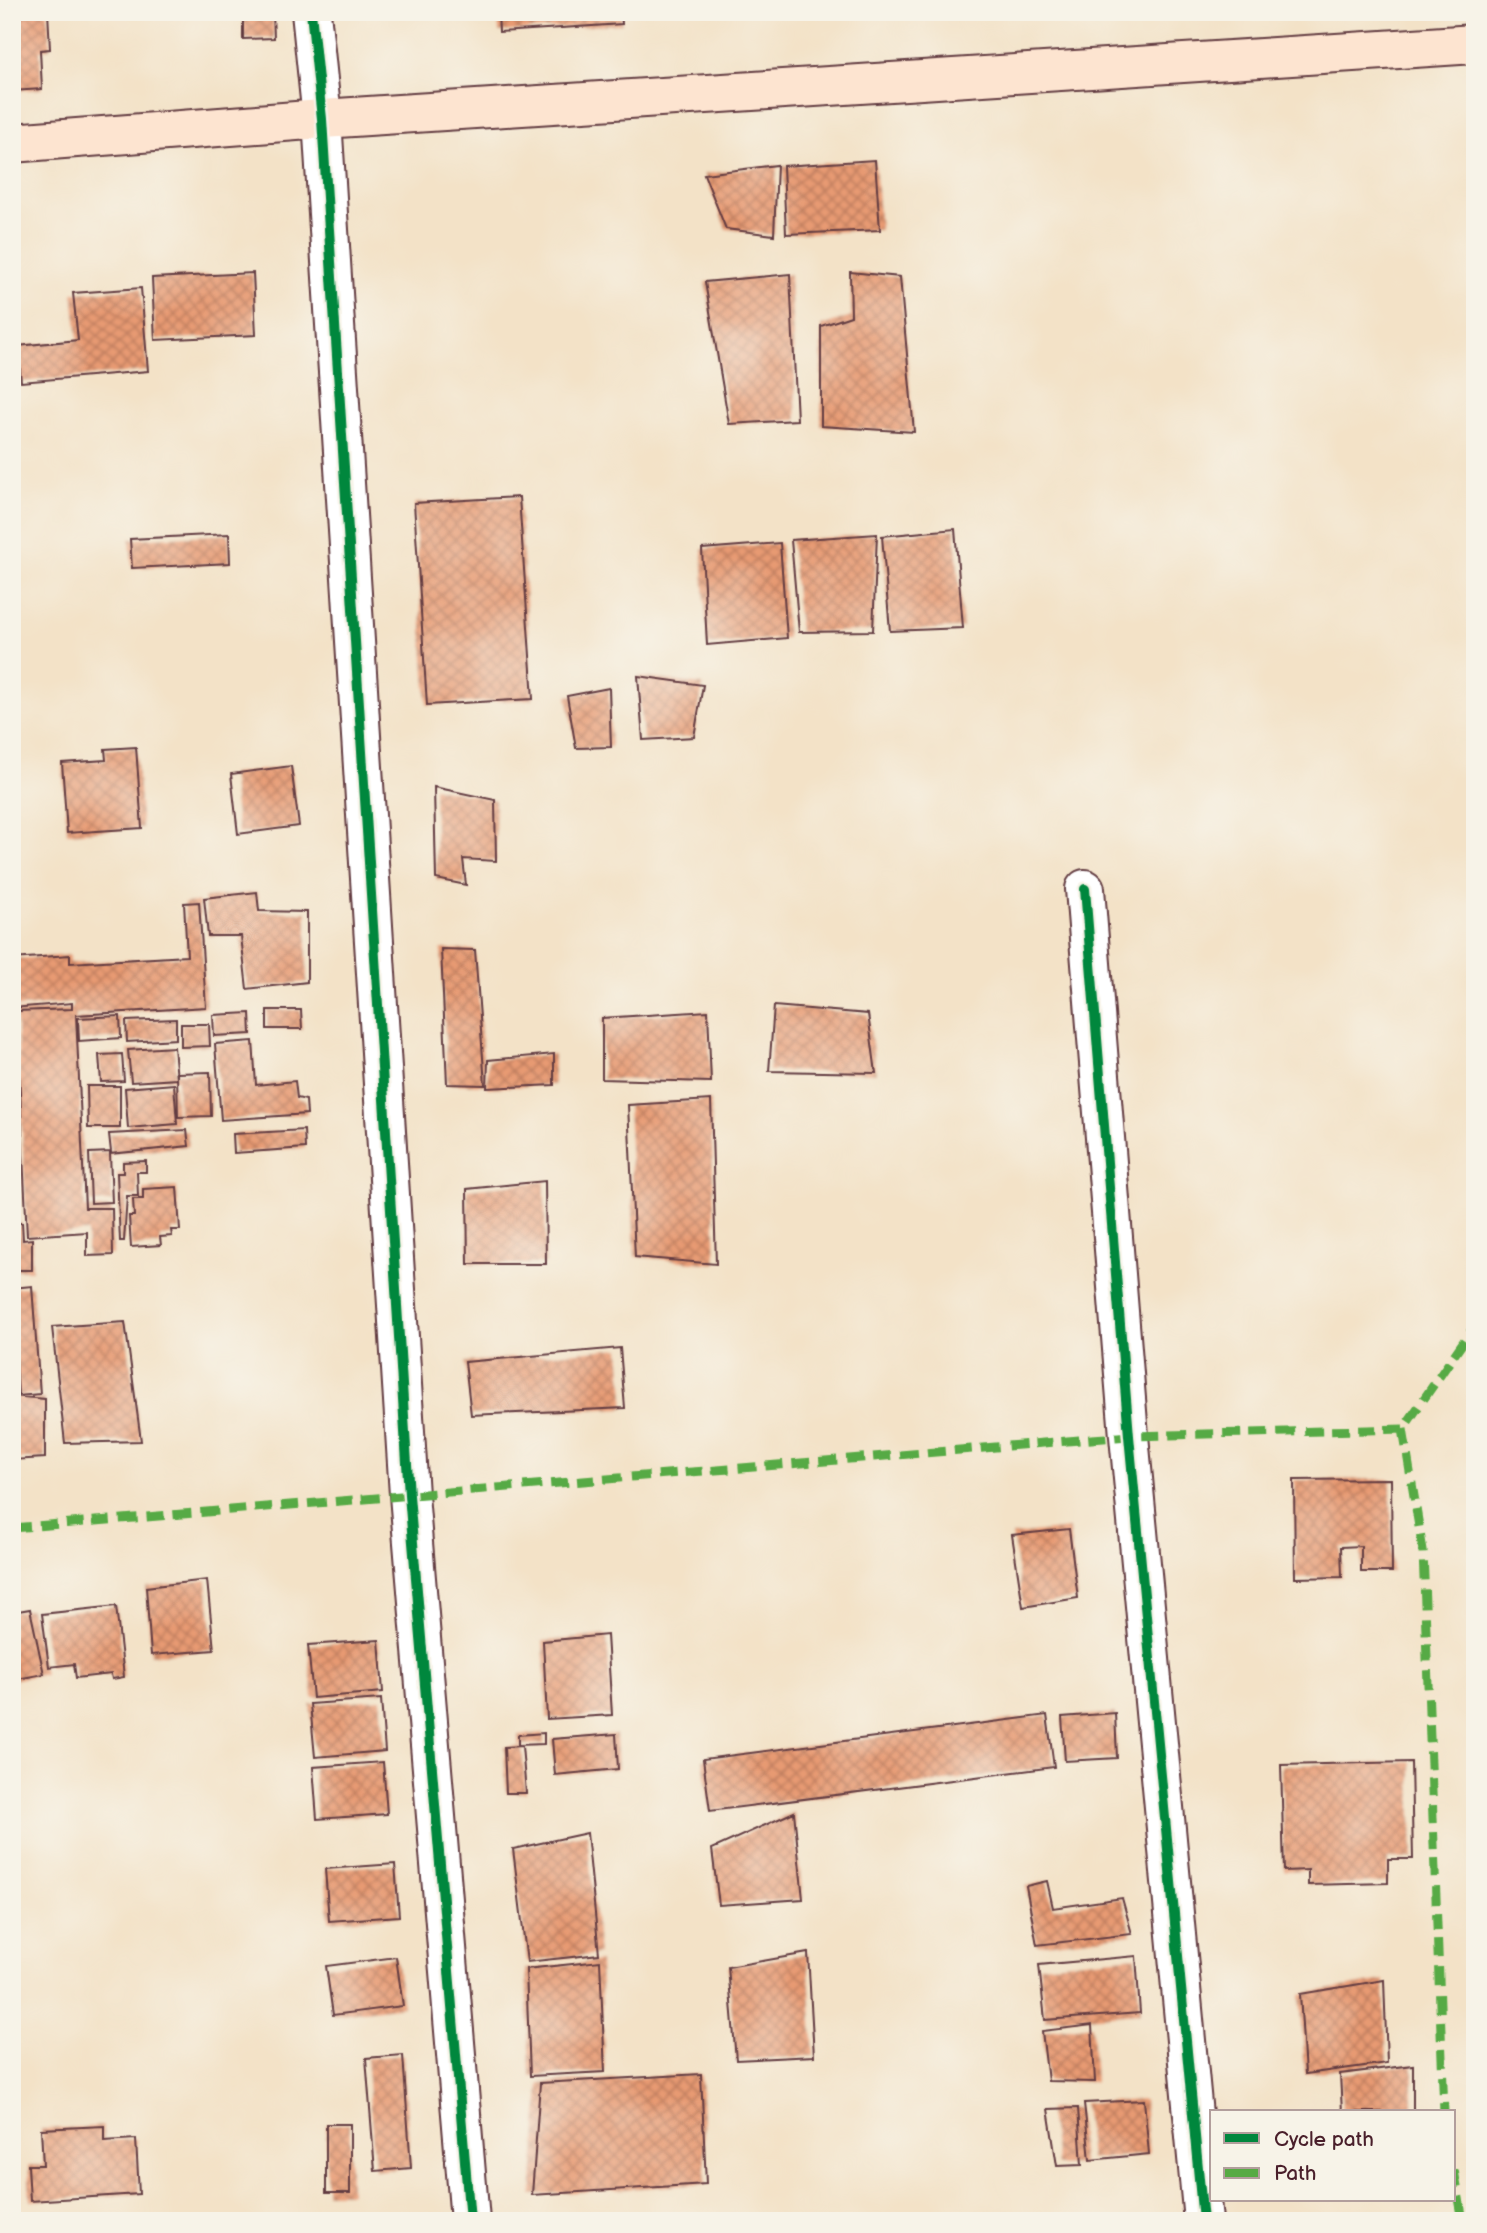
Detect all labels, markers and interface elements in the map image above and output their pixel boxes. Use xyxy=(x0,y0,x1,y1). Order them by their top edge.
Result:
legend xyxy=(1210,2110,1456,2202)
text: Cycle path xyxy=(1274,2127,1374,2152)
text: Path xyxy=(1274,2161,1316,2186)

